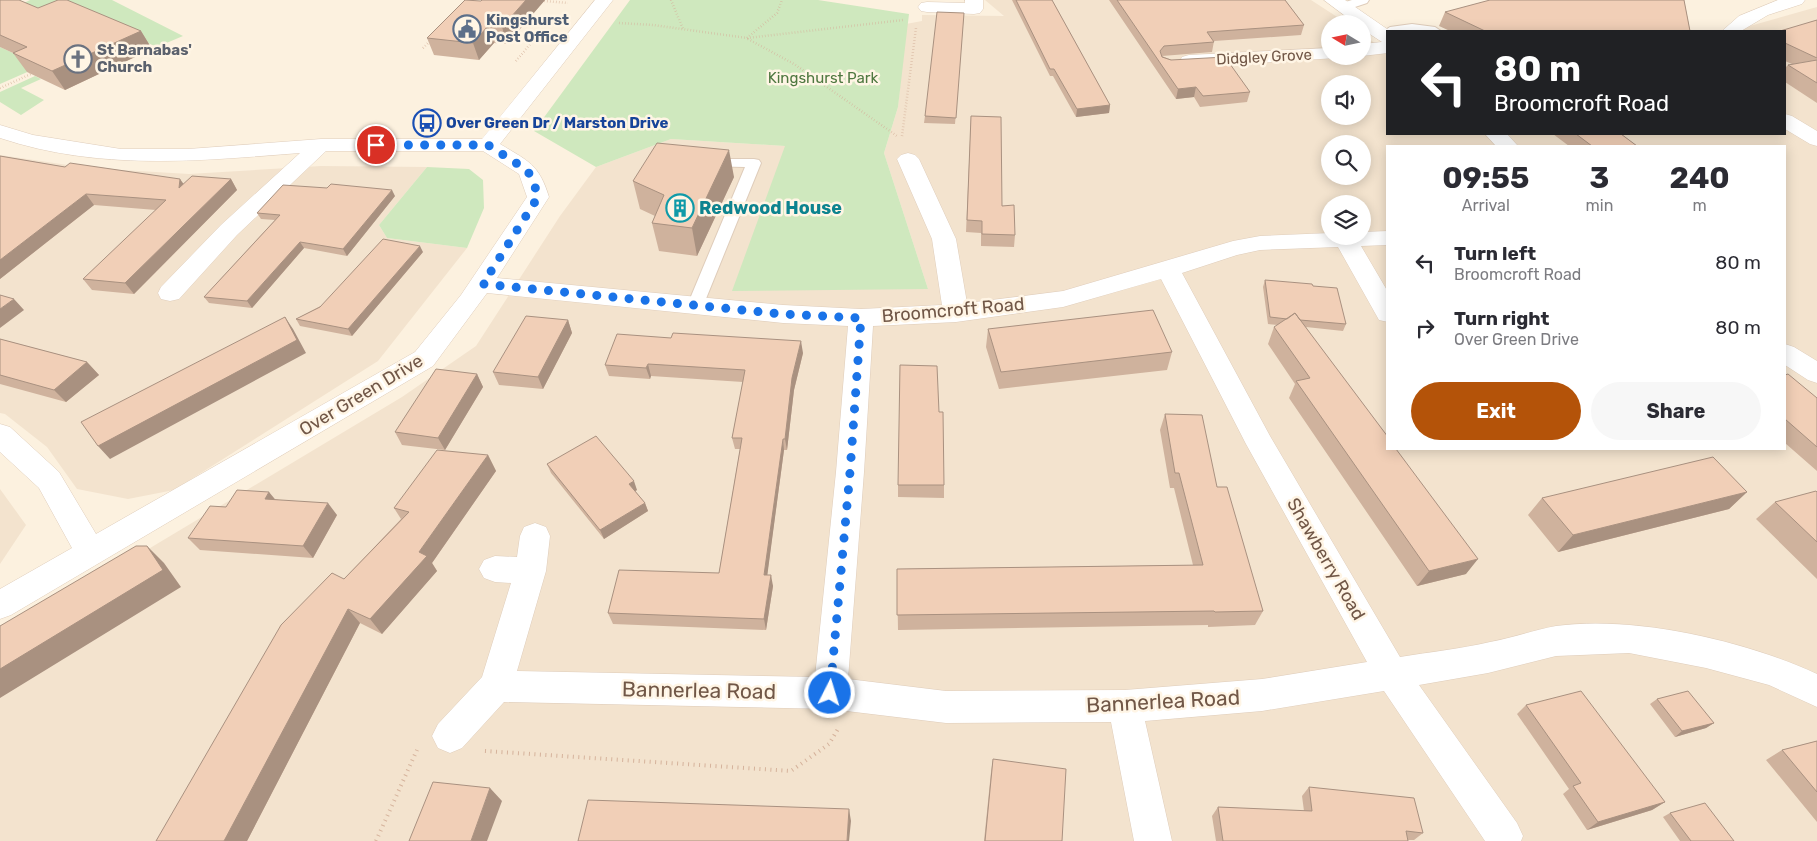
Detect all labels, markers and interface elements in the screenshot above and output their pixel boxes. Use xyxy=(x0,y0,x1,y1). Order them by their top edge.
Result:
place label: Kingshurst Post Office xyxy=(486,11,569,46)
public building icon: Kingshurst Post Office xyxy=(452,14,482,44)
north arrow xyxy=(1321,15,1371,65)
map controls xyxy=(1321,15,1371,245)
place label: St Barnabas' Church xyxy=(97,41,192,76)
church icon: St Barnabas' Church xyxy=(63,44,93,74)
street label: Didgley Grove xyxy=(1216,46,1312,68)
text: 80 m xyxy=(1494,48,1581,90)
icon: left xyxy=(1411,50,1476,115)
park label: Kingshurst Park xyxy=(768,69,879,87)
button: sound xyxy=(1321,75,1371,125)
text: Broomcroft Road xyxy=(1494,90,1669,117)
bus stop icon: Over Green Dr / Marston Drive xyxy=(412,108,442,138)
place label: Over Green Dr / Marston Drive xyxy=(446,114,669,132)
pin xyxy=(355,124,397,166)
icon: arrive xyxy=(362,131,390,159)
button: search xyxy=(1321,135,1371,185)
text: 09:55 xyxy=(1442,160,1529,196)
text: 3 xyxy=(1590,160,1609,196)
text: 240 xyxy=(1670,160,1730,196)
building icon: Redwood House xyxy=(665,193,695,223)
button: layers xyxy=(1321,195,1371,245)
text: Arrival xyxy=(1462,196,1510,215)
text: min xyxy=(1586,196,1613,215)
text: m xyxy=(1693,196,1707,215)
place label: Redwood House xyxy=(699,197,842,219)
text: Turn left xyxy=(1454,242,1536,265)
icon: left xyxy=(1411,249,1439,277)
text: 80 m xyxy=(1715,251,1761,274)
text: Broomcroft Road xyxy=(1454,265,1581,284)
street label: Broomcroft Road xyxy=(881,293,1025,327)
text: Turn right xyxy=(1454,307,1549,330)
icon: right xyxy=(1411,314,1439,342)
text: 80 m xyxy=(1715,316,1761,339)
text: Over Green Drive xyxy=(1454,330,1579,349)
street label: Over Green Drive xyxy=(295,349,427,441)
button: Exit xyxy=(1411,382,1581,440)
button: Share xyxy=(1591,382,1761,440)
street label: Shawberry Road xyxy=(1282,494,1370,624)
position arrow xyxy=(803,666,855,718)
street label: Bannerlea Road xyxy=(622,676,776,704)
street label: Bannerlea Road xyxy=(1085,684,1241,718)

